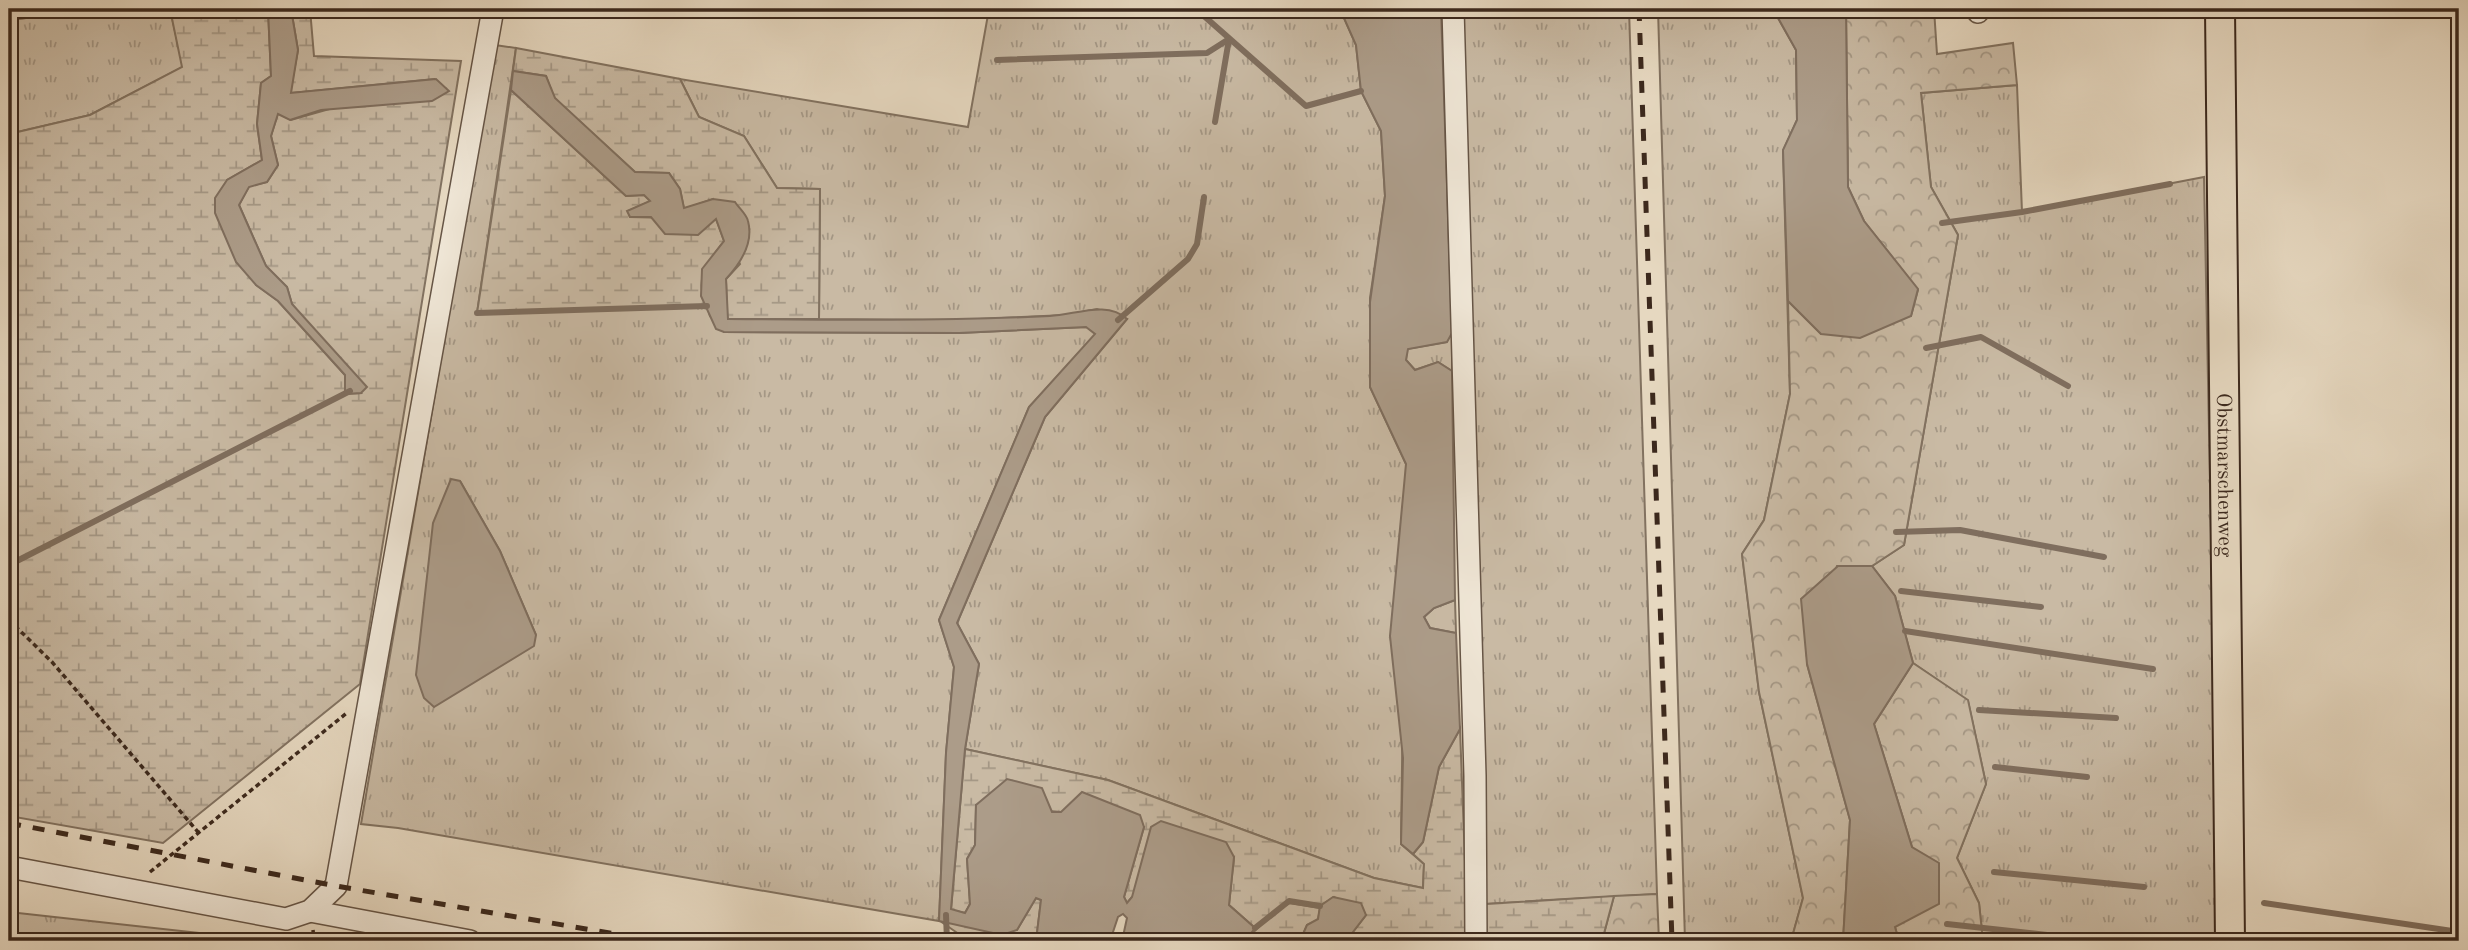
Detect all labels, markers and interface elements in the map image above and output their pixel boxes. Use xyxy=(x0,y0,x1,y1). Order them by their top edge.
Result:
street label: Obstmarschenweg xyxy=(2212,393,2235,558)

